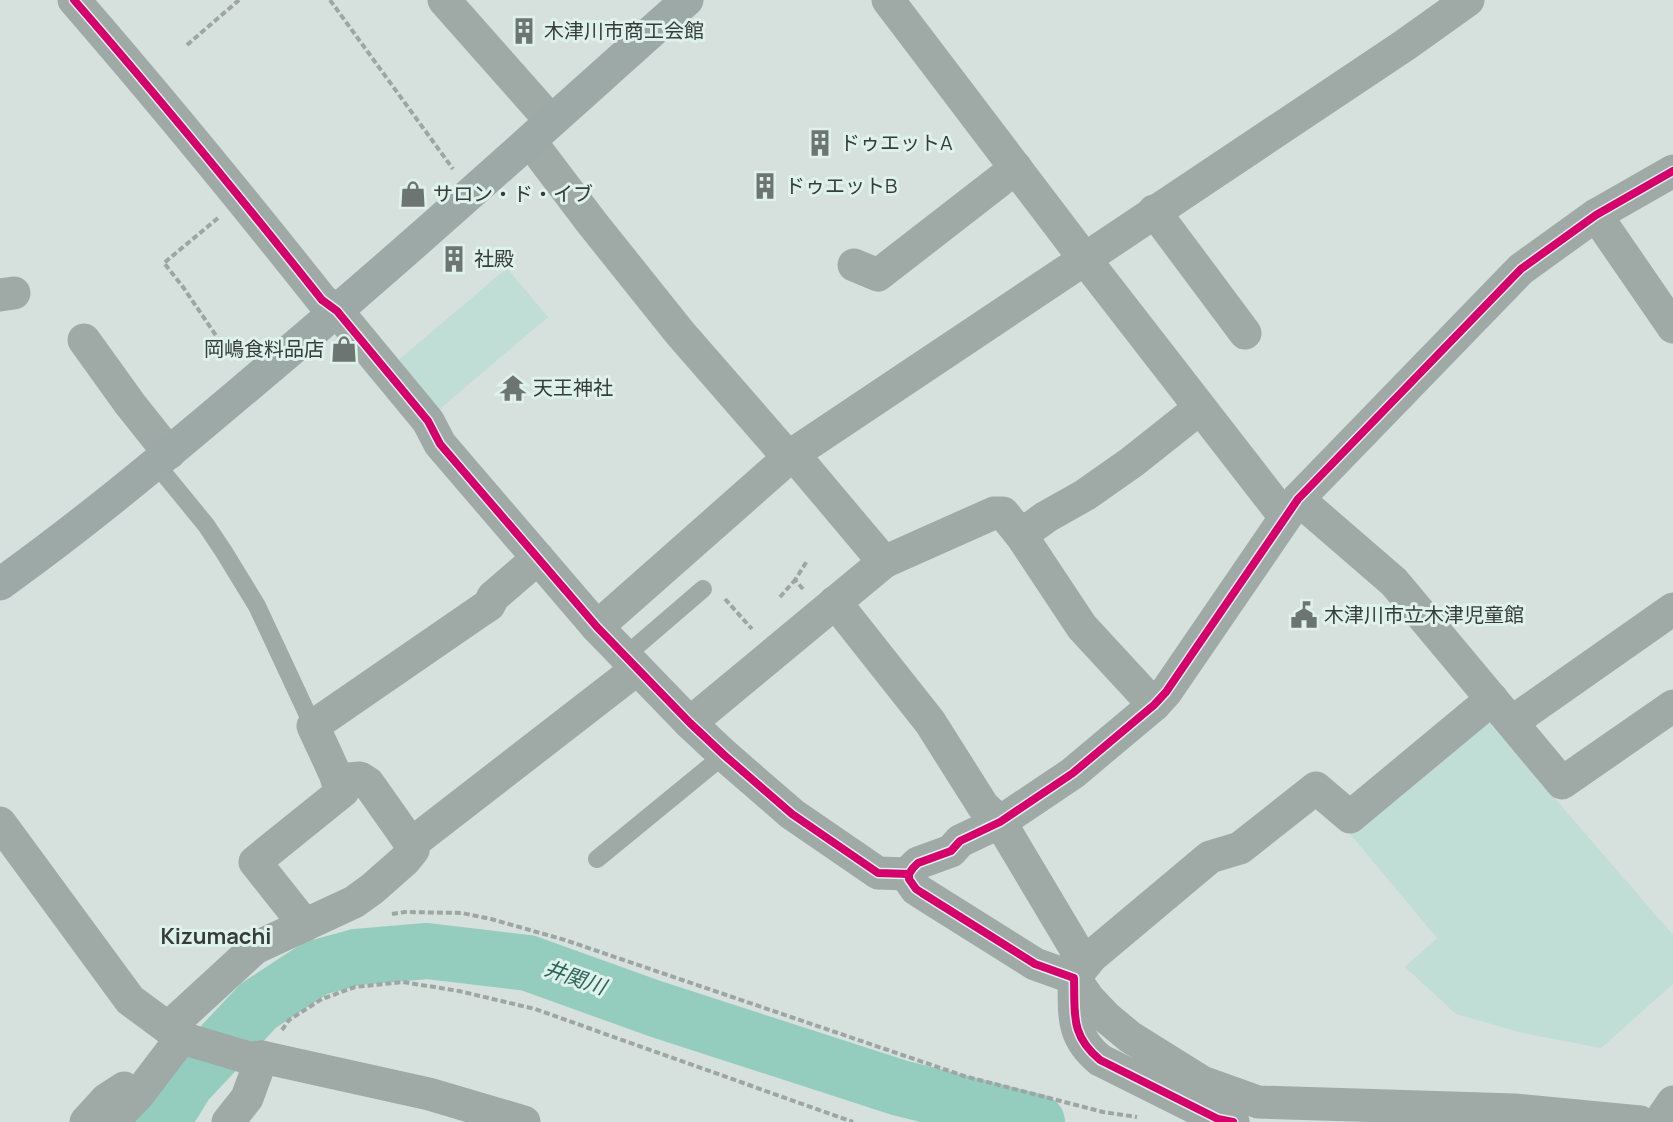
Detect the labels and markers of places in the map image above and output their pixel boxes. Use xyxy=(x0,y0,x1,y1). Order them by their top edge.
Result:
building icon: 木津川市商工会館 xyxy=(509,16,539,46)
place label: 木津川市商工会館 xyxy=(544,17,704,44)
building icon: ドゥエットA xyxy=(805,128,835,158)
place label: ドゥエットA xyxy=(840,129,953,156)
building icon: ドゥエットB xyxy=(750,171,780,201)
place label: ドゥエットB xyxy=(785,172,897,199)
shop icon: サロン・ド・イブ xyxy=(398,179,428,209)
place label: サロン・ド・イブ xyxy=(433,180,593,207)
building icon: 社殿 xyxy=(439,244,469,274)
place label: 社殿 xyxy=(474,245,514,272)
shop icon: 岡嶋食料品店 xyxy=(329,334,359,364)
place label: 岡嶋食料品店 xyxy=(204,335,324,362)
temple icon: 天王神社 xyxy=(498,373,528,403)
place label: 天王神社 xyxy=(533,374,613,401)
public building icon: 木津川市立木津児童館 xyxy=(1289,600,1319,630)
place label: 木津川市立木津児童館 xyxy=(1324,601,1524,628)

